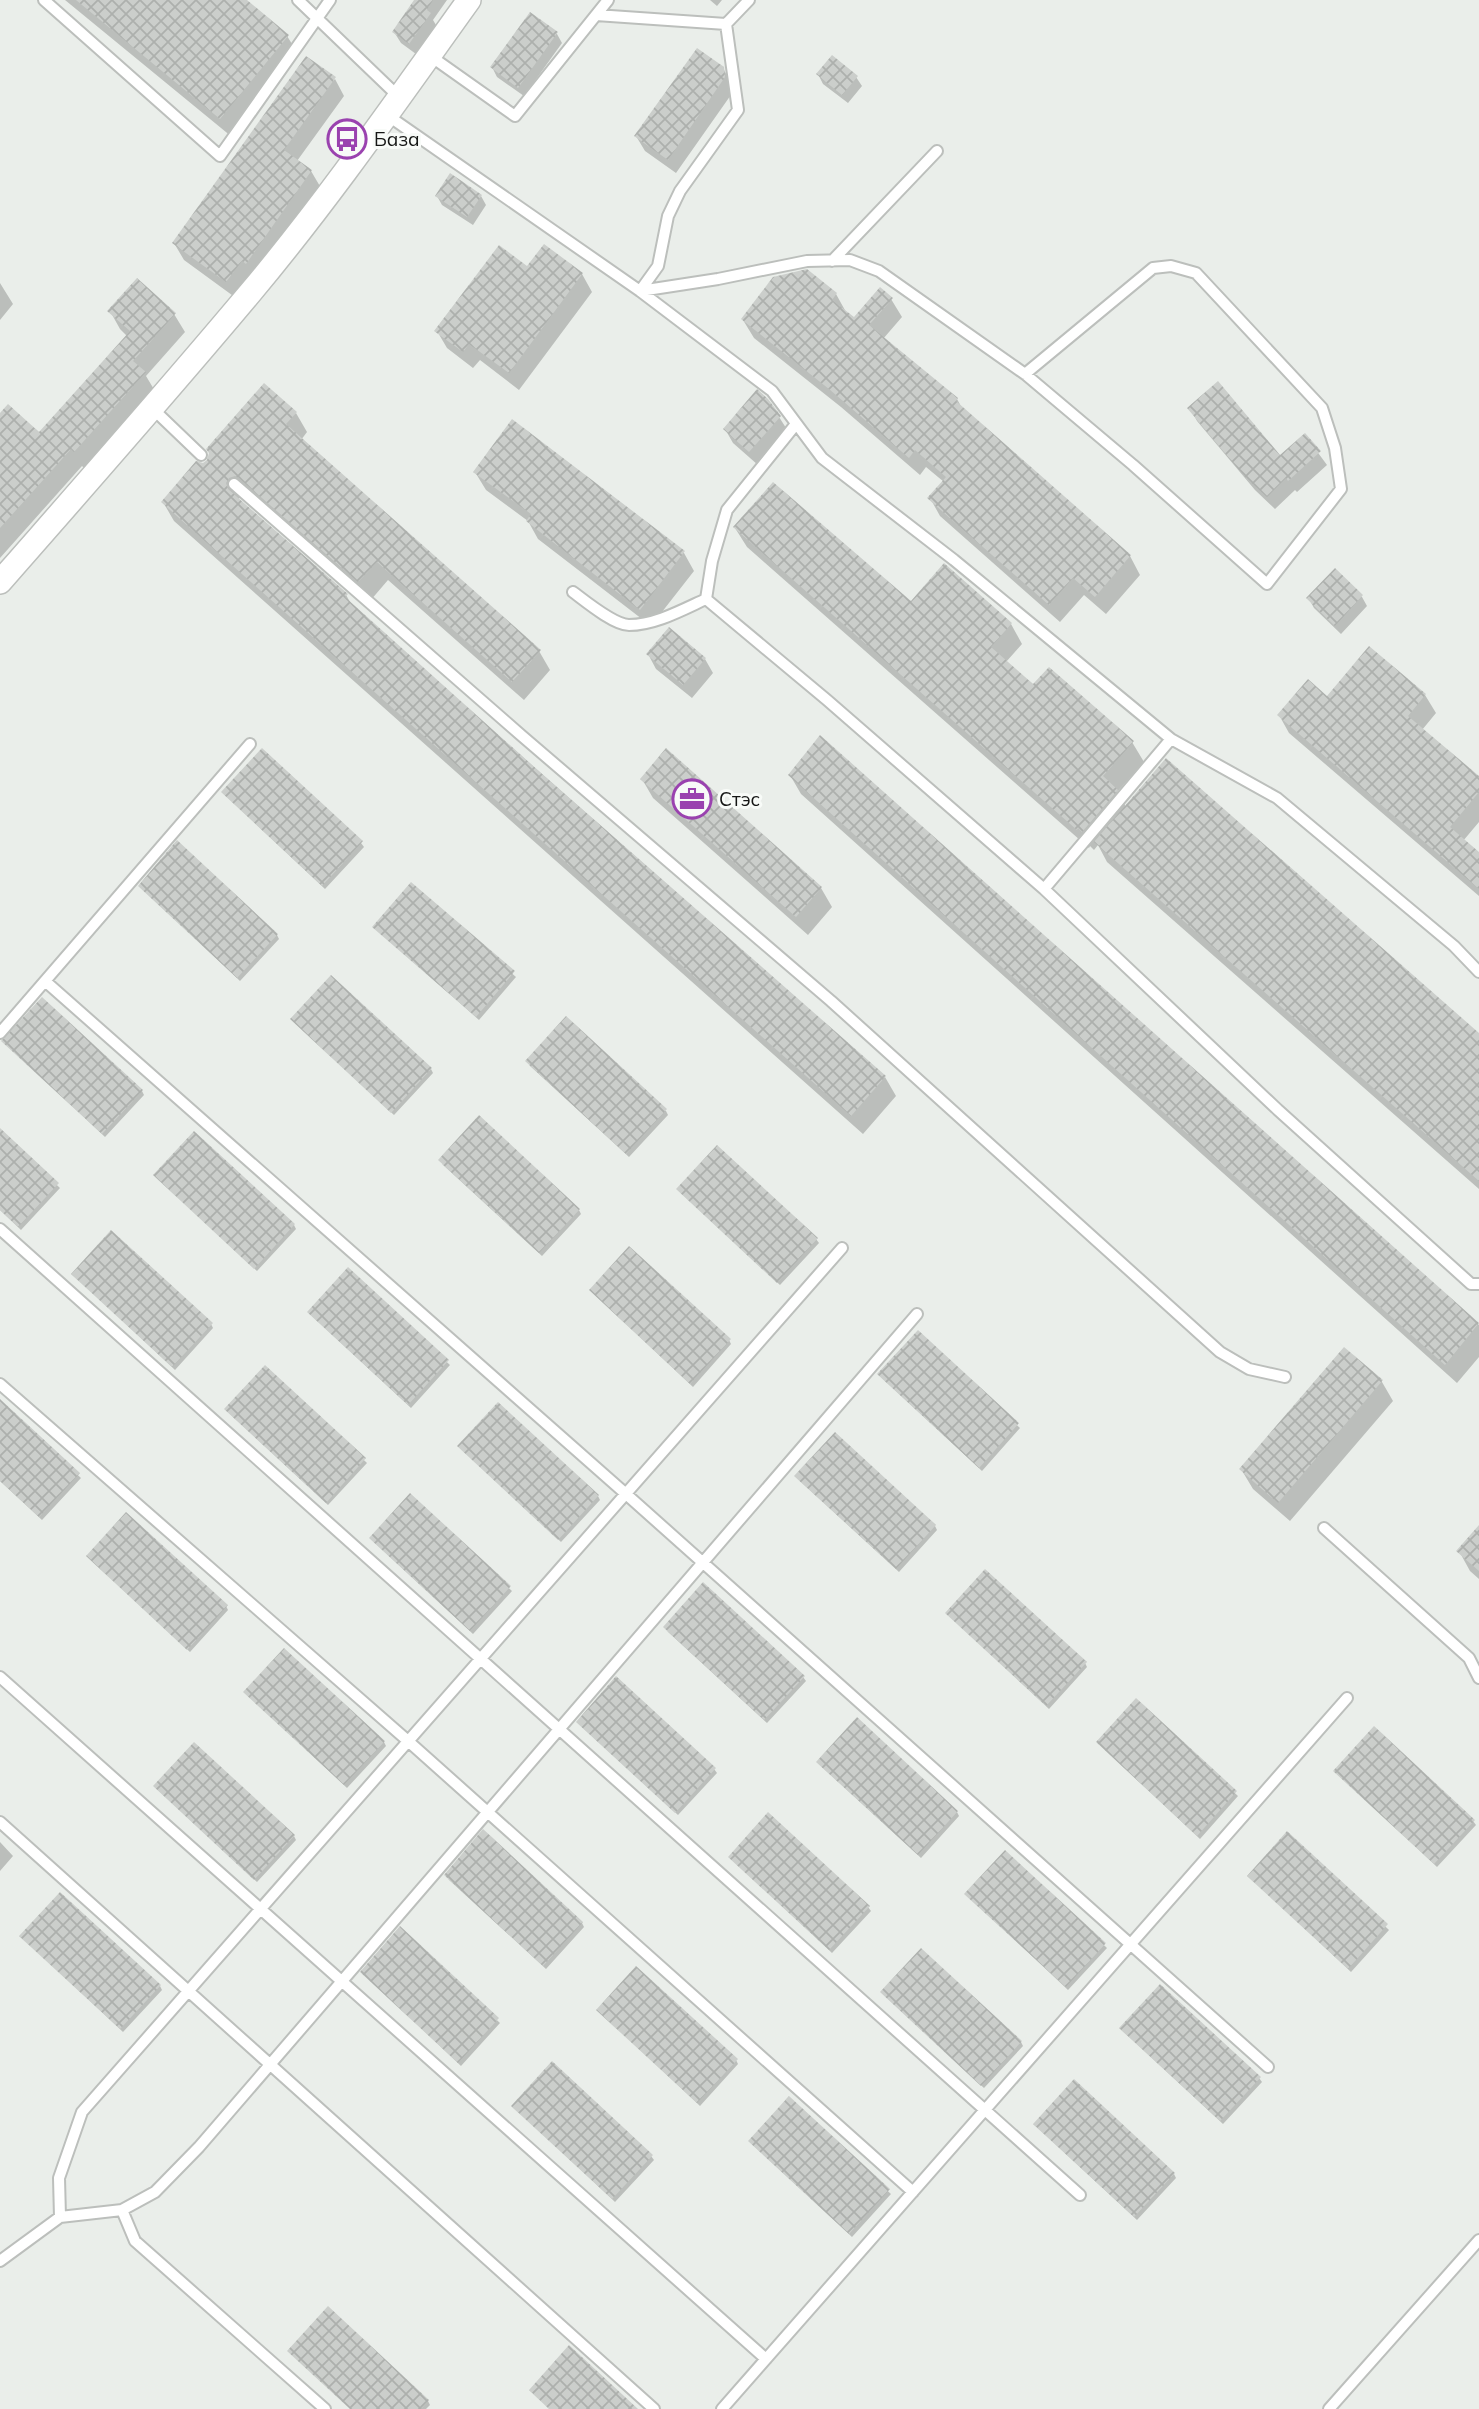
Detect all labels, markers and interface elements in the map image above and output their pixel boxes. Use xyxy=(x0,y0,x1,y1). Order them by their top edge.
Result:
bus stop icon: База xyxy=(326,118,368,160)
place label: База xyxy=(374,127,420,151)
office icon: Стэс xyxy=(671,778,713,820)
place label: Стэс xyxy=(719,787,760,811)

